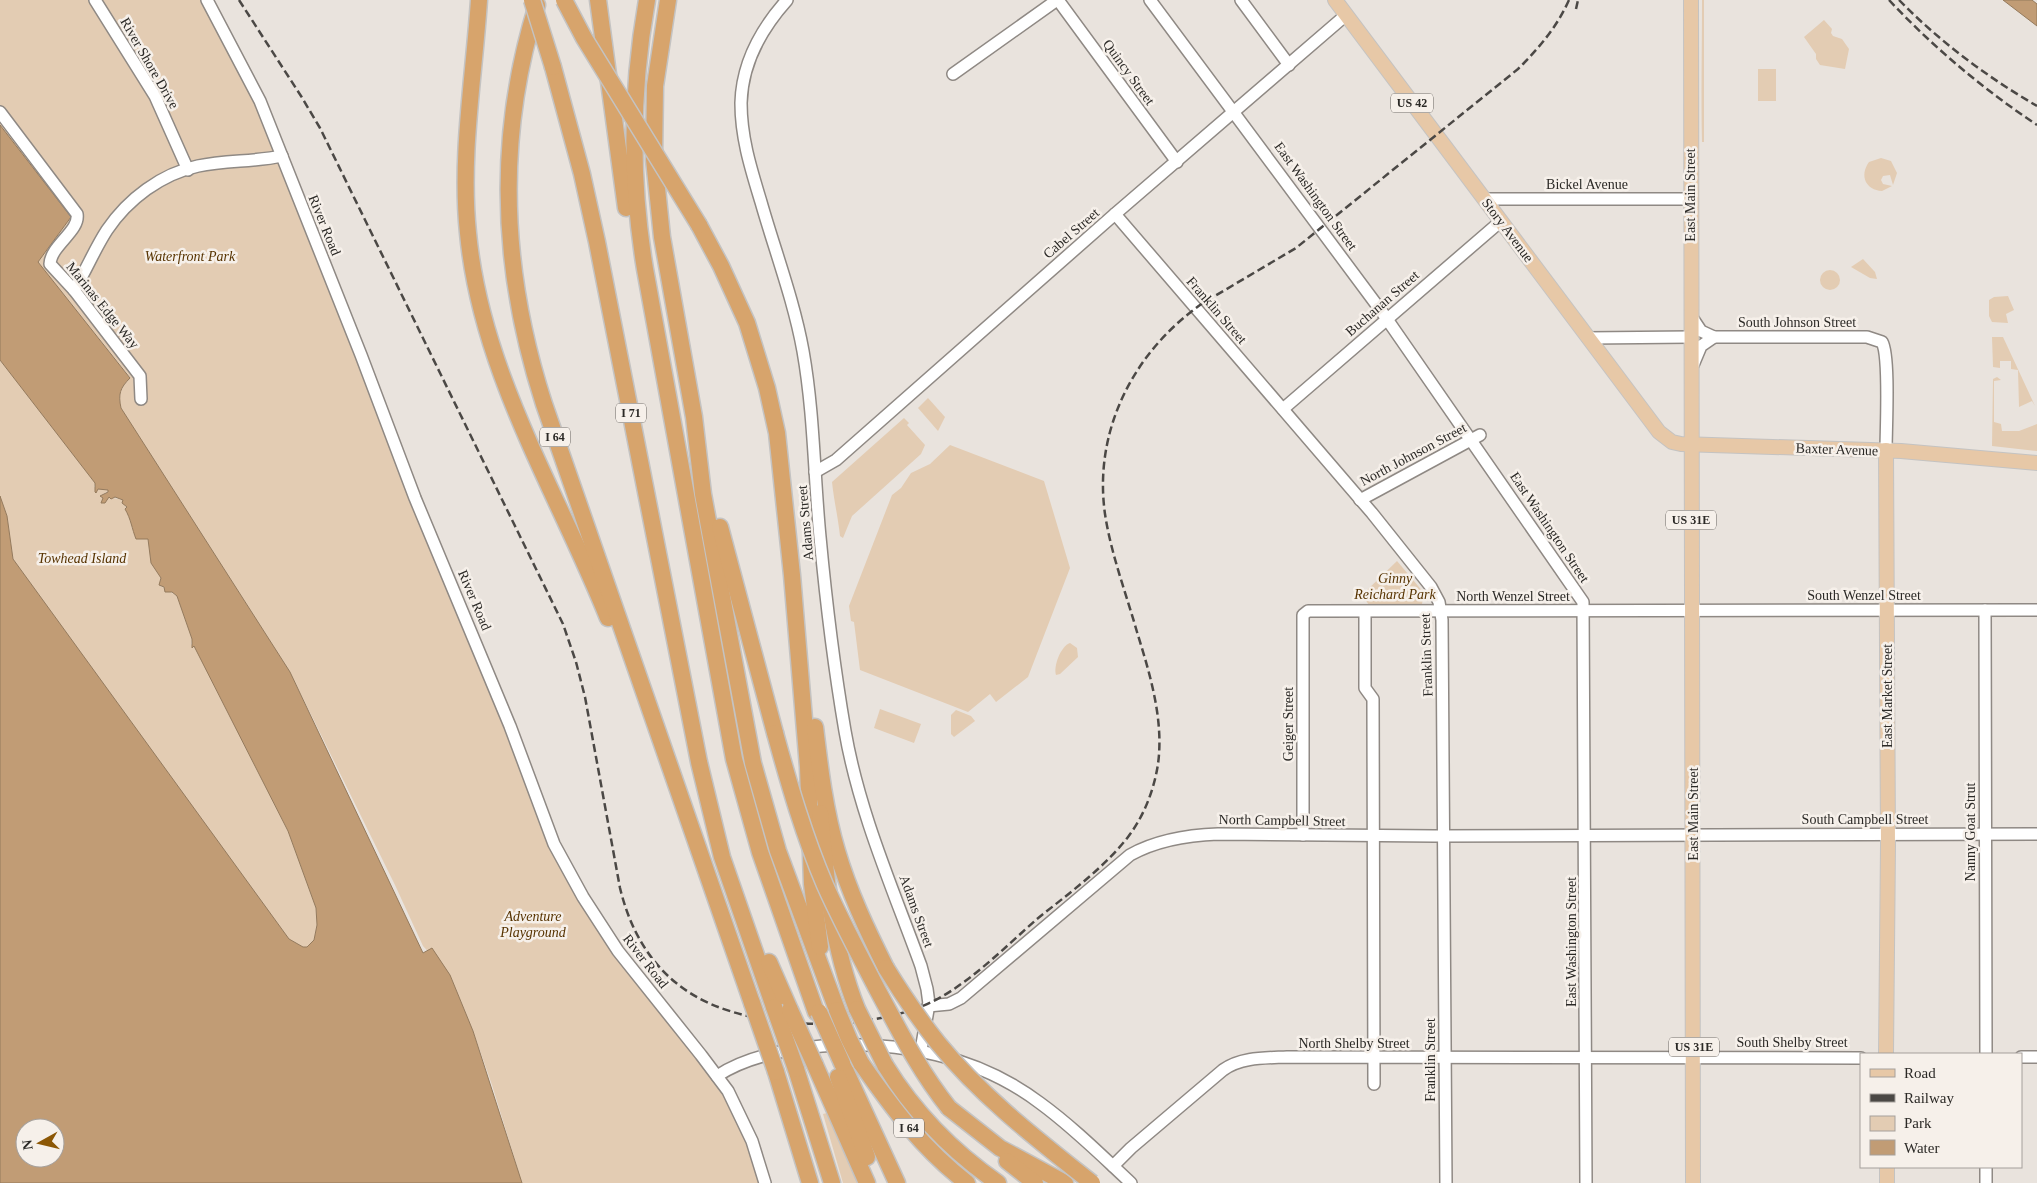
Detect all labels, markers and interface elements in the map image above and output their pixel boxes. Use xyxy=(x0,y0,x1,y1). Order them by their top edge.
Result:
street label: River Shore Drive xyxy=(117,15,182,111)
street label: Quincy Street xyxy=(1100,37,1157,108)
road number: US 42 xyxy=(1391,94,1433,112)
street label: East Washington Street xyxy=(1271,139,1360,253)
street label: East Main Street xyxy=(1683,148,1698,242)
street label: Bickel Avenue xyxy=(1546,177,1628,192)
street label: River Road xyxy=(306,193,344,258)
street label: Story Avenue xyxy=(1479,196,1536,265)
street label: Cabel Street xyxy=(1040,205,1102,262)
park label: Waterfront Park xyxy=(145,249,236,264)
street label: Marinas Edge Way xyxy=(63,259,142,351)
street label: Buchanan Street xyxy=(1343,267,1422,339)
street label: Franklin Street xyxy=(1184,274,1250,347)
street label: South Johnson Street xyxy=(1738,315,1856,330)
road number: I 71 xyxy=(616,403,646,422)
street label: North Johnson Street xyxy=(1358,420,1469,489)
road number: I 64 xyxy=(540,428,570,447)
street label: Baxter Avenue xyxy=(1795,441,1878,458)
street label: East Washington Street xyxy=(1507,469,1592,585)
street label: Adams Street xyxy=(795,484,816,561)
road number: US 31E xyxy=(1666,510,1716,530)
park label: Towhead Island xyxy=(38,551,127,566)
street label: River Road xyxy=(455,568,494,633)
park label: Ginny Reichard Park xyxy=(1353,571,1437,602)
street label: South Wenzel Street xyxy=(1807,588,1921,603)
street label: North Wenzel Street xyxy=(1456,589,1570,604)
street label: Franklin Street xyxy=(1418,613,1435,697)
street label: East Market Street xyxy=(1880,644,1895,748)
street label: Geiger Street xyxy=(1281,687,1296,761)
street label: East Main Street xyxy=(1686,767,1701,861)
street label: Nanny Goat Strut xyxy=(1963,783,1978,881)
street label: North Campbell Street xyxy=(1218,812,1346,829)
street label: South Campbell Street xyxy=(1802,812,1928,827)
street label: Adams Street xyxy=(897,873,937,949)
street label: East Washington Street xyxy=(1564,877,1579,1007)
park label: Adventure Playground xyxy=(499,909,567,940)
street label: River Road xyxy=(620,931,671,991)
street label: Franklin Street xyxy=(1423,1018,1438,1102)
street label: South Shelby Street xyxy=(1736,1035,1848,1050)
street label: North Shelby Street xyxy=(1298,1036,1410,1051)
road number: US 31E xyxy=(1669,1038,1719,1056)
legend xyxy=(1860,1053,2022,1168)
text: Road xyxy=(1904,1065,1936,1081)
text: Railway xyxy=(1904,1090,1954,1106)
text: Park xyxy=(1904,1115,1932,1131)
north arrow xyxy=(15,1118,65,1168)
road number: I 64 xyxy=(894,1118,924,1138)
text: N xyxy=(19,1139,36,1151)
text: Water xyxy=(1904,1140,1939,1156)

